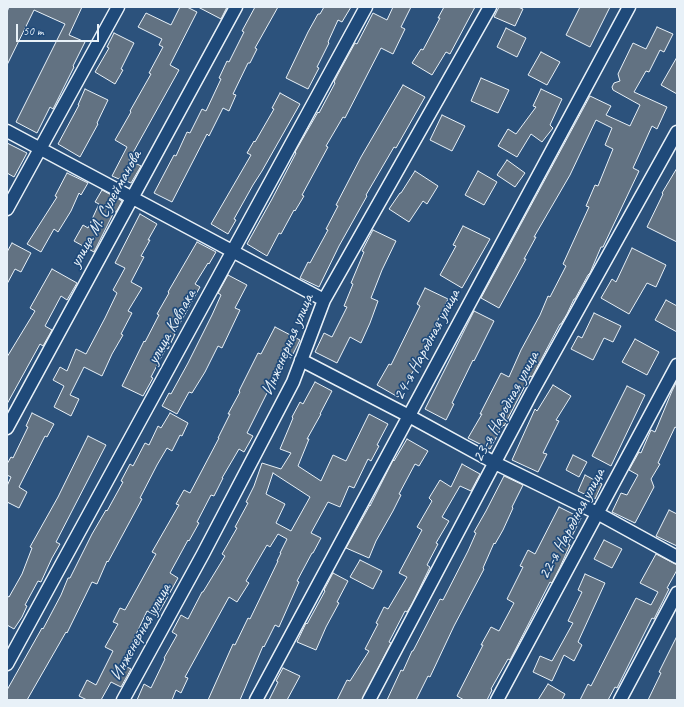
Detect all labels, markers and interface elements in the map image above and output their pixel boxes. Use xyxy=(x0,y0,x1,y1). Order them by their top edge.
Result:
scale bar xyxy=(18,16,101,42)
text: 50 m xyxy=(23,23,43,39)
street label: улица М. Сулейманова xyxy=(66,147,146,271)
street label: улица Ковпака xyxy=(143,286,201,368)
street label: 24-я Народная улица xyxy=(389,286,465,404)
street label: Инженерная улица xyxy=(258,291,318,399)
street label: 23-я Народная улица xyxy=(468,348,544,466)
street label: 22-я Народная улица xyxy=(534,465,610,583)
street label: Инженерная улица xyxy=(106,580,176,684)

